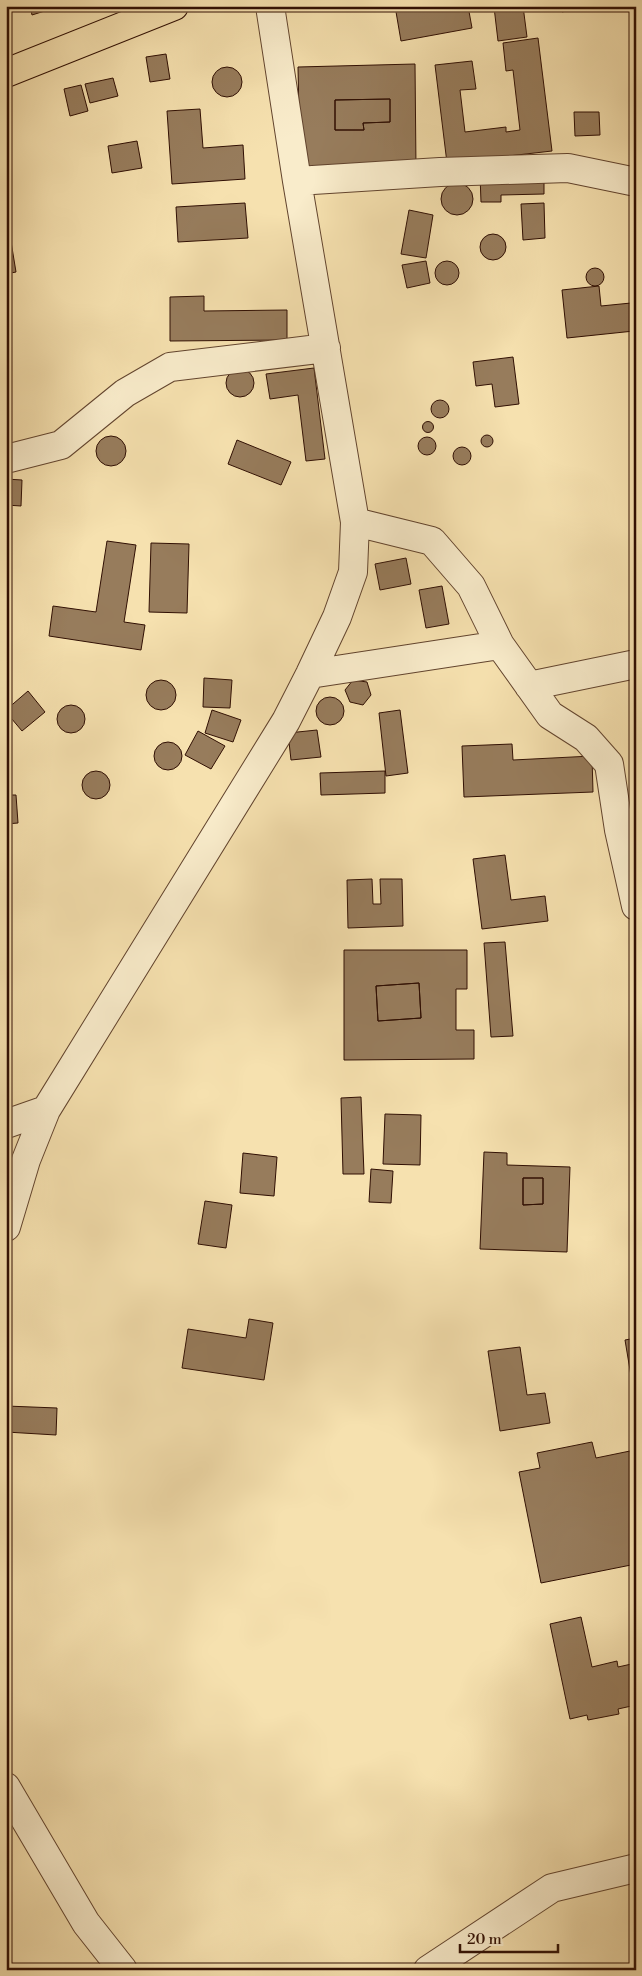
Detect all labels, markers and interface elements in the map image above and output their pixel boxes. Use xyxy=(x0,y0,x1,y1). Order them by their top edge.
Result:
scale bar xyxy=(460,1921,557,1953)
text: 20 m xyxy=(467,1930,502,1949)

